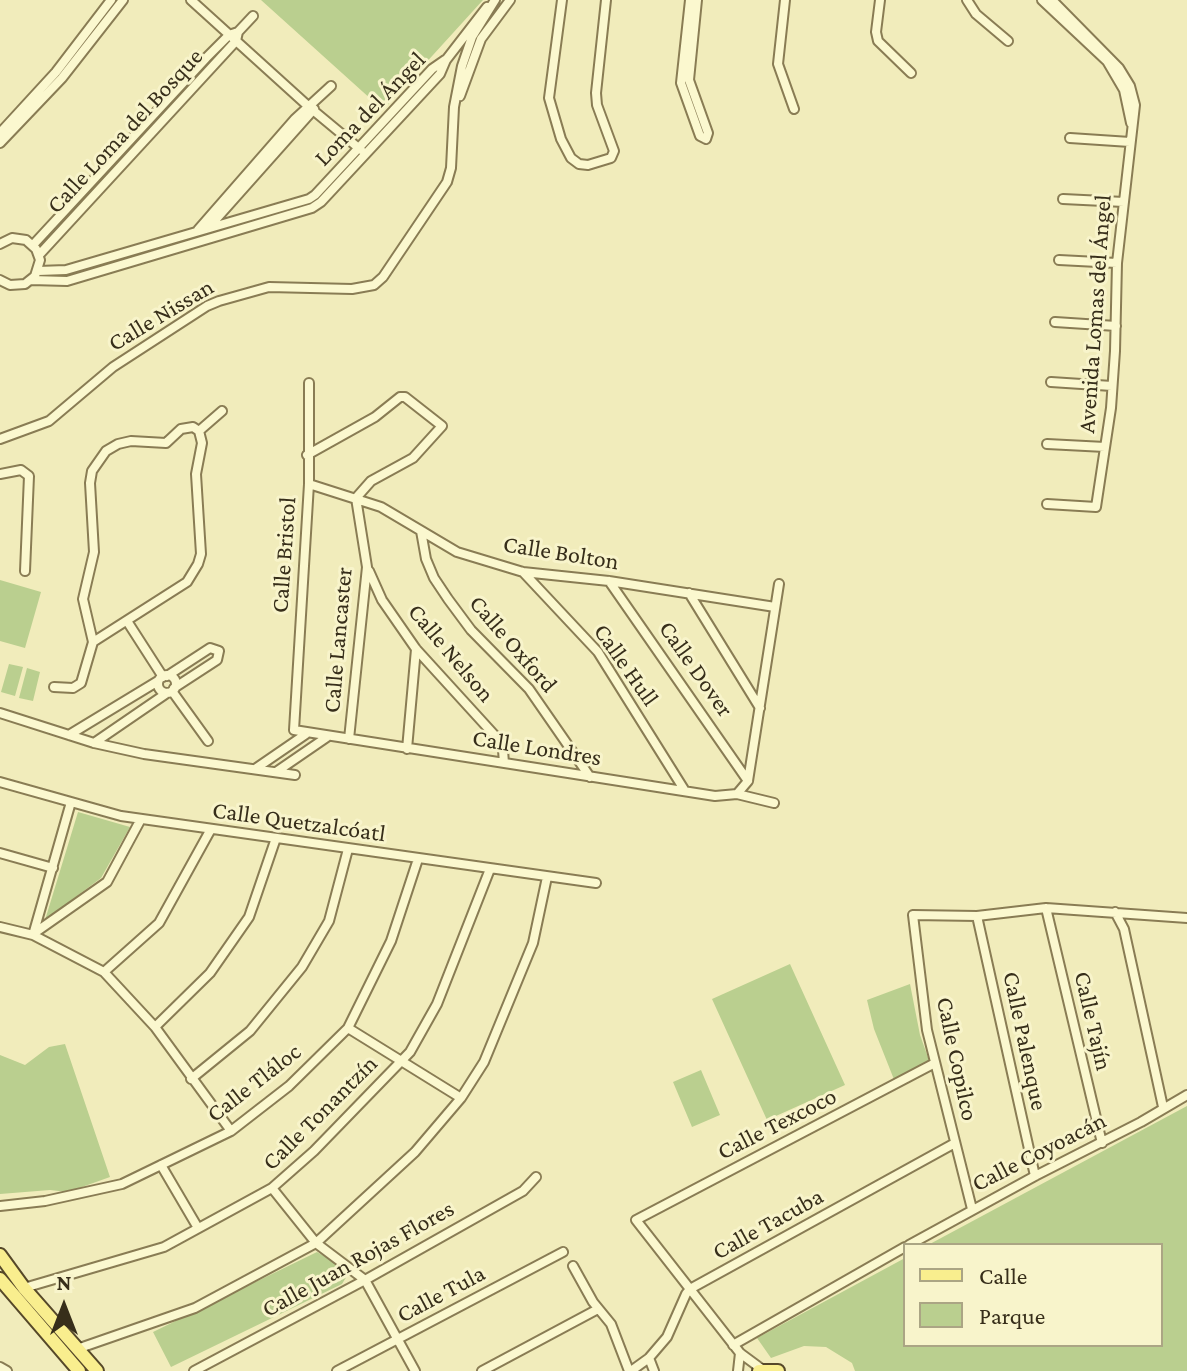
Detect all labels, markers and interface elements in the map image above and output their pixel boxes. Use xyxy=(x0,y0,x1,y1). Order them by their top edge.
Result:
street label: Calle Loma del Bosque xyxy=(41,42,209,220)
street label: Loma del Ángel xyxy=(308,46,432,172)
street label: Avenida Lomas del Ángel xyxy=(1072,194,1118,434)
street label: Calle Nissan xyxy=(103,272,219,358)
street label: Calle Bristol xyxy=(266,496,302,614)
street label: Calle Bolton xyxy=(501,530,621,576)
street label: Calle Lancaster xyxy=(317,566,359,714)
street label: Calle Oxford xyxy=(463,589,563,699)
street label: Calle Nelson xyxy=(402,598,500,708)
street label: Calle Dover xyxy=(652,615,740,723)
street label: Calle Hull xyxy=(587,618,665,712)
street label: Calle Londres xyxy=(470,724,604,772)
street label: Calle Quetzalcóatl xyxy=(211,796,387,848)
street label: Calle Tajín xyxy=(1068,968,1118,1074)
street label: Calle Palenque xyxy=(996,969,1054,1113)
street label: Calle Copilco xyxy=(930,995,984,1123)
street label: Calle Tláloc xyxy=(201,1037,307,1129)
street label: Calle Tonantzín xyxy=(256,1049,384,1177)
street label: Calle Texcoco xyxy=(713,1082,841,1166)
street label: Calle Coyoacán xyxy=(967,1106,1111,1198)
street label: Calle Tacuba xyxy=(708,1182,828,1266)
street label: Calle Juan Rojas Flores xyxy=(257,1194,459,1324)
legend xyxy=(903,1243,1163,1347)
street label: Calle Tula xyxy=(392,1259,490,1329)
text: Calle xyxy=(979,1262,1027,1289)
north arrow xyxy=(24,1267,104,1347)
text: N xyxy=(57,1270,72,1295)
text: Parque xyxy=(979,1302,1045,1329)

